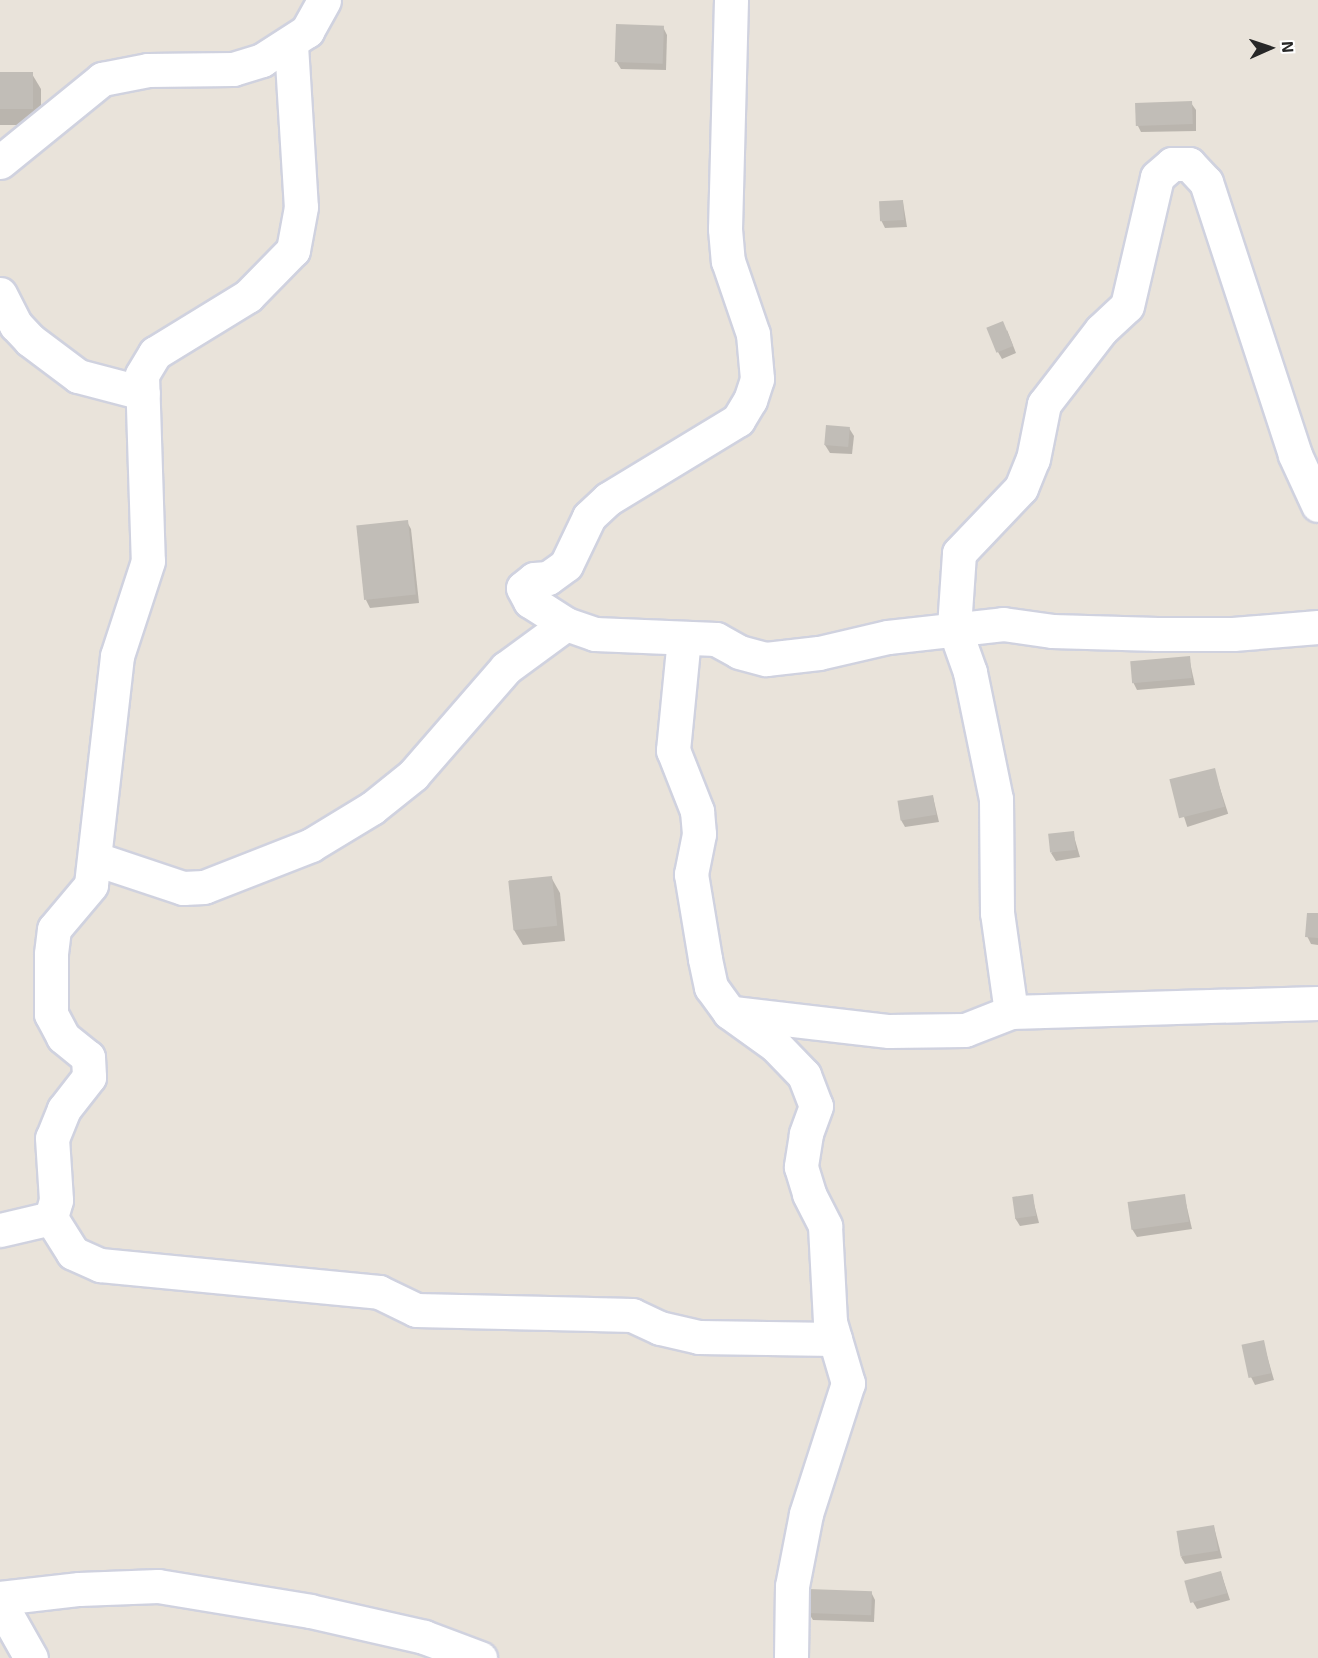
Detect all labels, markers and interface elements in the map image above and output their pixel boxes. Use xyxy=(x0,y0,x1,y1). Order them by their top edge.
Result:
north arrow xyxy=(1240,18,1300,78)
text: N xyxy=(1279,41,1298,53)

